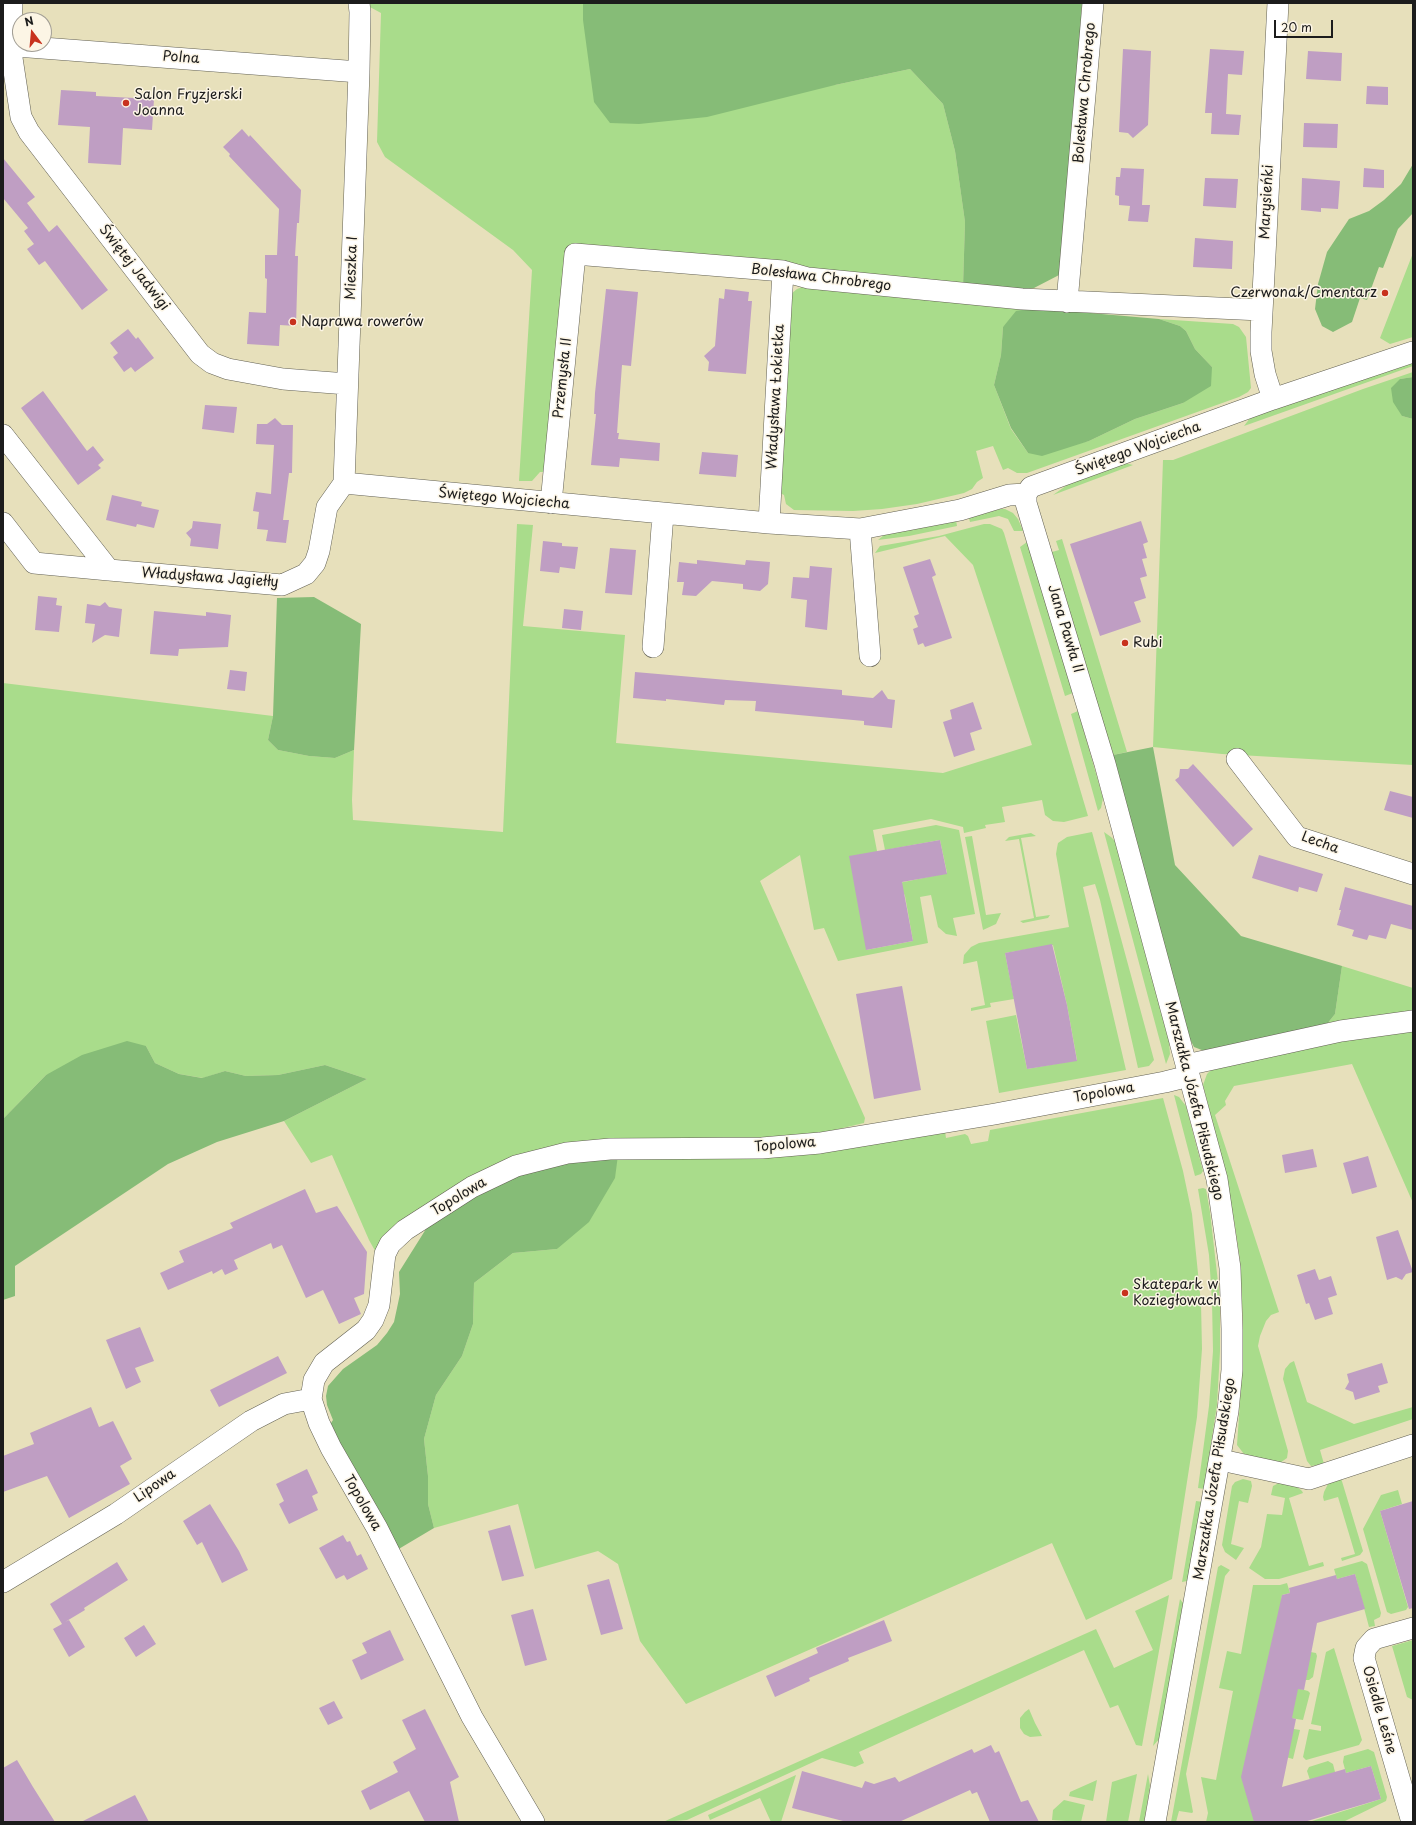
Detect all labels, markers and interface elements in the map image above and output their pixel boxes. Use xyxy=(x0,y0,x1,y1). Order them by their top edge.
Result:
north arrow xyxy=(12,12,52,52)
text: N xyxy=(22,12,35,30)
scale bar xyxy=(1276,12,1335,38)
text: 20 m xyxy=(1281,18,1312,36)
street label: Bolesława Chrobrego xyxy=(1070,22,1100,164)
street label: Polna xyxy=(162,48,200,68)
place label: Salon Fryzjerski Joanna xyxy=(134,87,242,120)
marker: Salon Fryzjerski Joanna xyxy=(121,98,131,108)
street label: Marysieńki xyxy=(1257,164,1277,240)
street label: Świętej Jadwigi xyxy=(95,222,173,314)
street label: Mieszka I xyxy=(342,236,362,300)
street label: Bolesława Chrobrego xyxy=(750,261,892,295)
place label: Czerwonak/Cmentarz xyxy=(1230,285,1377,301)
marker: Czerwonak/Cmentarz xyxy=(1380,288,1390,298)
place label: Naprawa rowerów xyxy=(301,314,424,330)
marker: Naprawa rowerów xyxy=(288,317,298,327)
street label: Władysława Łokietka xyxy=(764,324,788,470)
street label: Przemysła II xyxy=(550,337,576,419)
street label: Świętego Wojciecha xyxy=(1073,419,1203,479)
street label: Świętego Wojciecha xyxy=(438,485,570,513)
street label: Władysława Jagiełły xyxy=(141,565,279,591)
street label: Jana Pawła II xyxy=(1044,583,1086,675)
place label: Rubi xyxy=(1133,635,1162,651)
marker: Rubi xyxy=(1120,638,1130,648)
street label: Lecha xyxy=(1299,828,1341,858)
street label: Marszałka Józefa Piłsudskiego xyxy=(1161,1000,1227,1202)
street label: Topolowa xyxy=(1072,1079,1136,1107)
street label: Topolowa xyxy=(754,1134,816,1156)
street label: Topolowa xyxy=(428,1174,490,1220)
place label: Skatepark w Koziegłowach xyxy=(1133,1277,1221,1310)
marker: Skatepark w Koziegłowach xyxy=(1120,1288,1130,1298)
street label: Marszałka Józefa Piłsudskiego xyxy=(1191,1377,1239,1581)
street label: Lipowa xyxy=(131,1466,179,1506)
street label: Topolowa xyxy=(339,1472,385,1534)
street label: Osiedle Leśne xyxy=(1358,1664,1400,1756)

